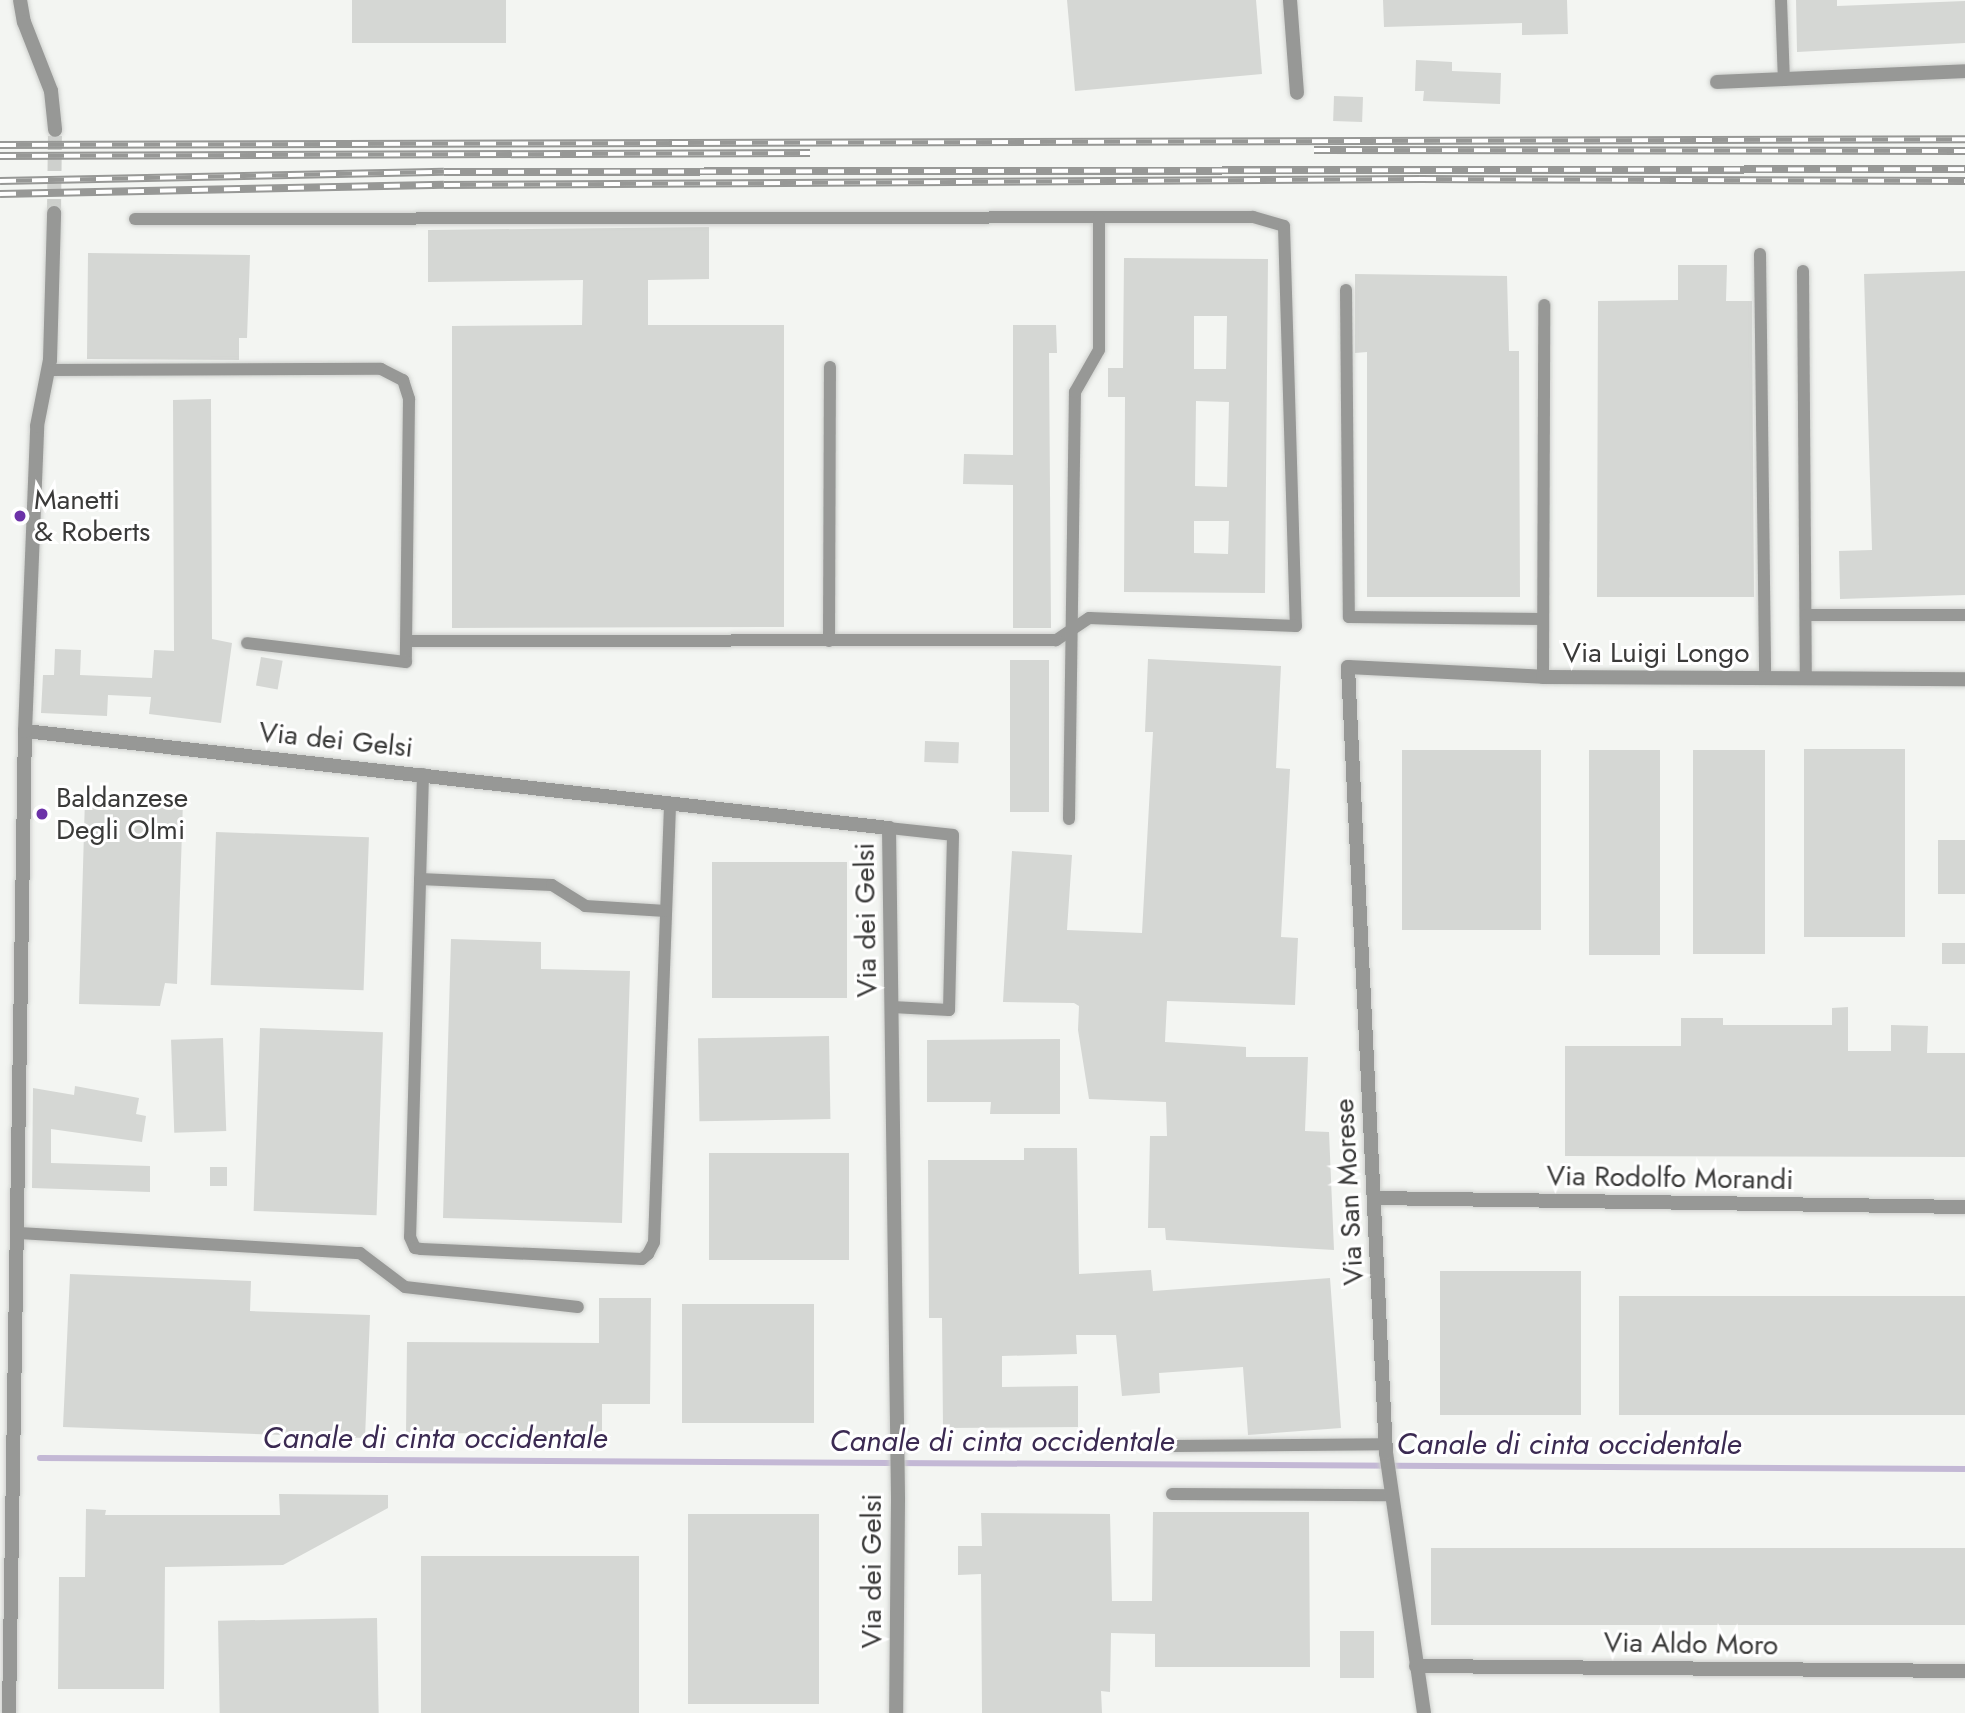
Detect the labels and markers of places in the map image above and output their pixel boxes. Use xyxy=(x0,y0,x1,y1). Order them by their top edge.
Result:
place label: Manetti & Roberts xyxy=(34,483,150,549)
marker: Manetti & Roberts xyxy=(12,508,28,524)
place label: Baldanzese Degli Olmi xyxy=(56,781,188,847)
marker: Baldanzese Degli Olmi xyxy=(34,806,50,822)

